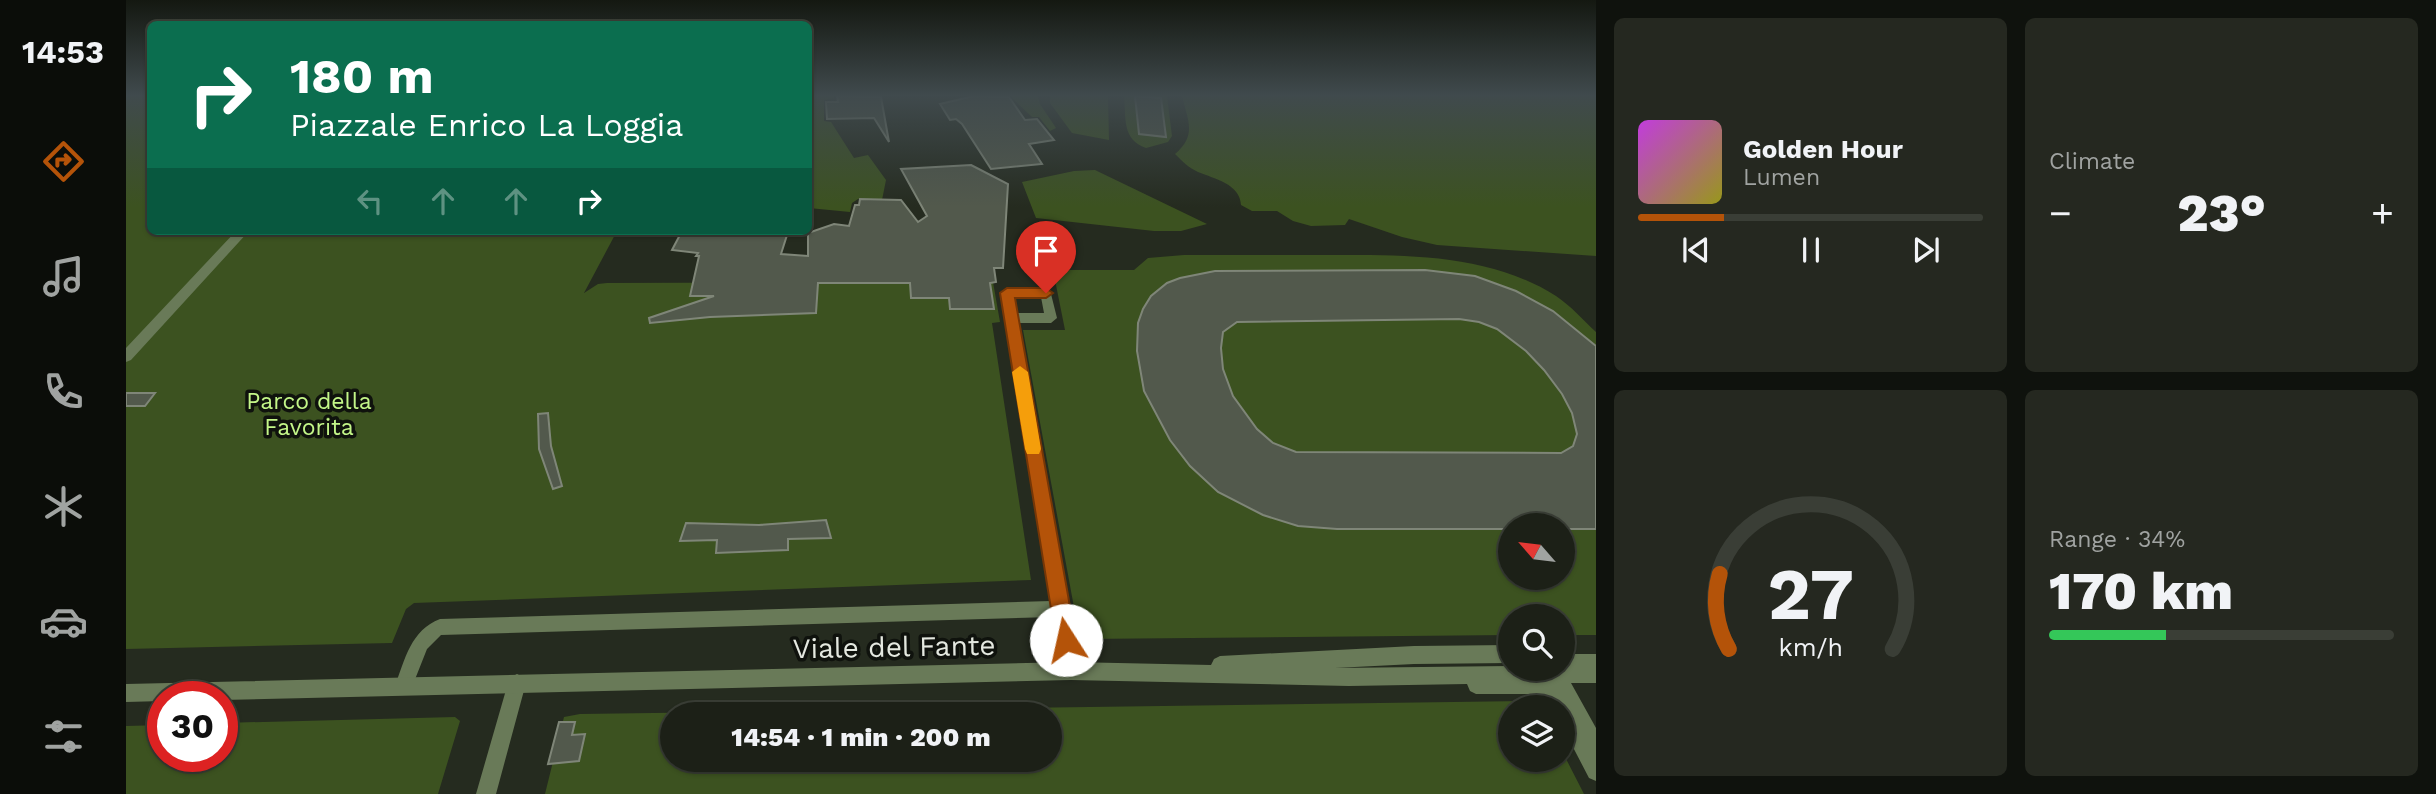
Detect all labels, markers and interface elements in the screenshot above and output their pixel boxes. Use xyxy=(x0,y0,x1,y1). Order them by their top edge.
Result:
text: 14:53 xyxy=(22,33,104,71)
text: 180 m xyxy=(290,47,434,105)
icon: right xyxy=(175,49,266,140)
text: Piazzale Enrico La Loggia xyxy=(290,106,683,144)
text: Golden Hour xyxy=(1743,134,1903,164)
icon: directions xyxy=(39,137,88,186)
text: Climate xyxy=(2049,148,2135,175)
text: Lumen xyxy=(1743,164,1820,191)
icon: left xyxy=(351,182,389,220)
icon: ahead xyxy=(424,182,462,220)
icon: ahead xyxy=(497,182,535,220)
icon: right xyxy=(570,182,608,220)
text: 23° xyxy=(2177,183,2266,244)
text: − xyxy=(2049,191,2072,235)
text: + xyxy=(2371,191,2394,235)
pin xyxy=(1016,221,1076,293)
icon: previous xyxy=(1677,231,1715,269)
icon: pause xyxy=(1792,231,1830,269)
icon: next xyxy=(1907,231,1945,269)
icon: arrive xyxy=(1027,232,1065,270)
icon: music xyxy=(39,252,88,301)
icon: phone xyxy=(39,367,88,416)
park label: Parco della Favorita xyxy=(246,388,372,441)
icon: climate xyxy=(39,482,88,531)
north arrow xyxy=(1498,513,1575,590)
map controls xyxy=(1498,513,1575,772)
text: Range · 34% xyxy=(2049,526,2185,553)
text: 27 xyxy=(1767,551,1854,637)
text: 170 km xyxy=(2049,561,2233,622)
icon: car xyxy=(39,597,88,646)
position arrow xyxy=(1029,603,1103,677)
button: search xyxy=(1498,604,1575,681)
street label: Viale del Fante xyxy=(792,629,996,665)
text: km/h xyxy=(1778,633,1843,662)
speed limit sign: 30 xyxy=(147,681,238,772)
button: layers xyxy=(1498,695,1575,772)
icon: filters xyxy=(39,712,88,761)
text: 14:54 · 1 min · 200 m xyxy=(731,722,991,752)

